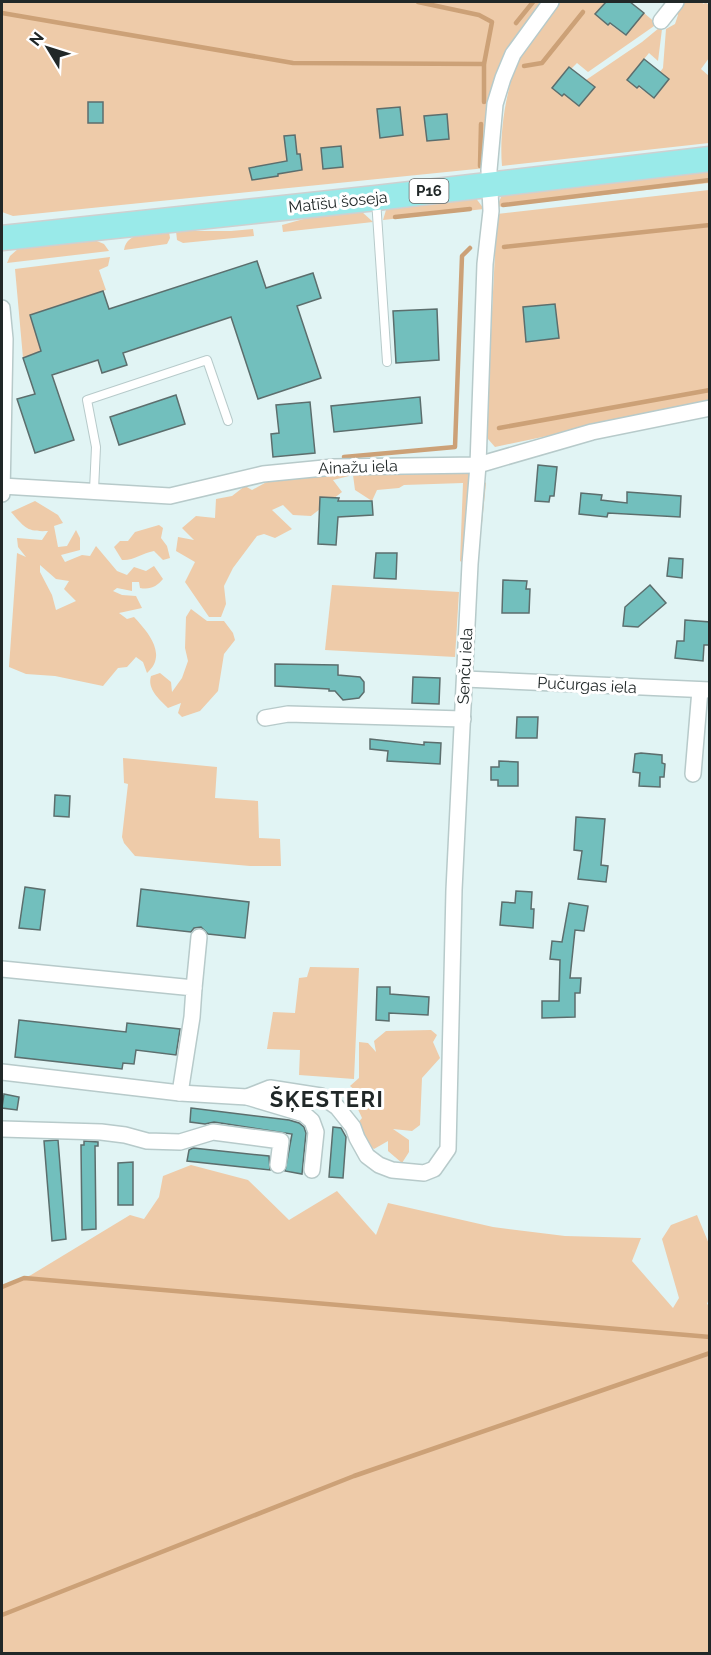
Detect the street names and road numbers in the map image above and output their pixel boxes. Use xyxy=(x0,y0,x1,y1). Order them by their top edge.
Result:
road number: P16 xyxy=(410,179,448,203)
street label: Matīšu šoseja xyxy=(288,187,388,217)
street label: Ainažu iela xyxy=(318,456,398,478)
street label: Senču iela xyxy=(454,627,476,705)
street label: Pučurgas iela xyxy=(537,673,637,697)

